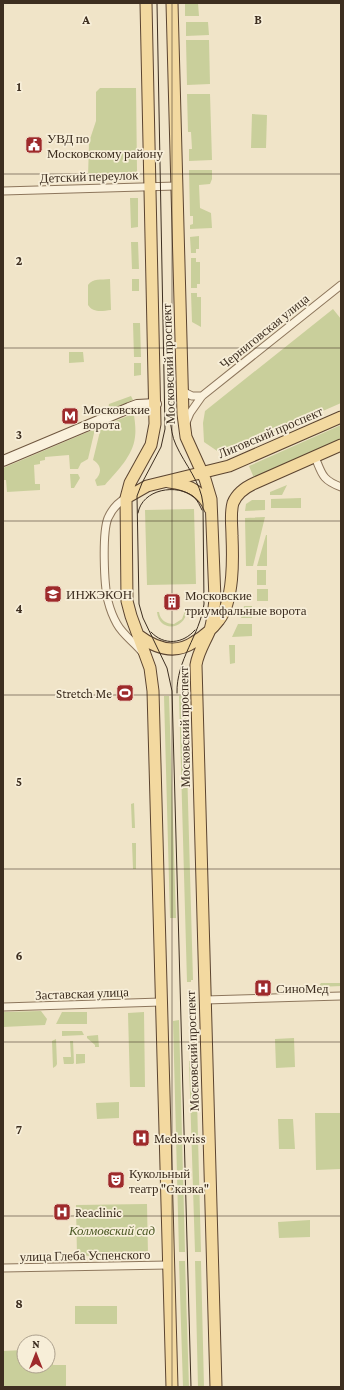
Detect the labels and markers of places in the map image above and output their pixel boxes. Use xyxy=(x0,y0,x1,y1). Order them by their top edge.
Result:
place label: УВД по Московскому району xyxy=(47,131,164,161)
public building icon: УВД по Московскому району xyxy=(24,135,44,155)
place label: Московские ворота xyxy=(83,402,150,432)
metro station icon: Московские ворота xyxy=(60,406,80,426)
school or university icon: ИНЖЭКОН xyxy=(43,584,63,604)
place label: ИНЖЭКОН xyxy=(66,587,132,602)
place label: Московские триумфальные ворота xyxy=(185,588,307,618)
building icon: Московские триумфальные ворота xyxy=(162,592,182,612)
sports icon: Stretch Me xyxy=(115,683,135,703)
place label: Stretch Me xyxy=(56,686,112,701)
hospital icon: СиноМед xyxy=(253,978,273,998)
place label: СиноМед xyxy=(276,981,329,996)
hospital icon: Medswiss xyxy=(131,1128,151,1148)
place label: Medswiss xyxy=(154,1131,206,1146)
place label: Кукольный театр "Сказка" xyxy=(129,1166,209,1196)
theatre icon: Кукольный театр "Сказка" xyxy=(106,1170,126,1190)
hospital icon: Reaclinic xyxy=(52,1202,72,1222)
place label: Reaclinic xyxy=(75,1205,122,1220)

